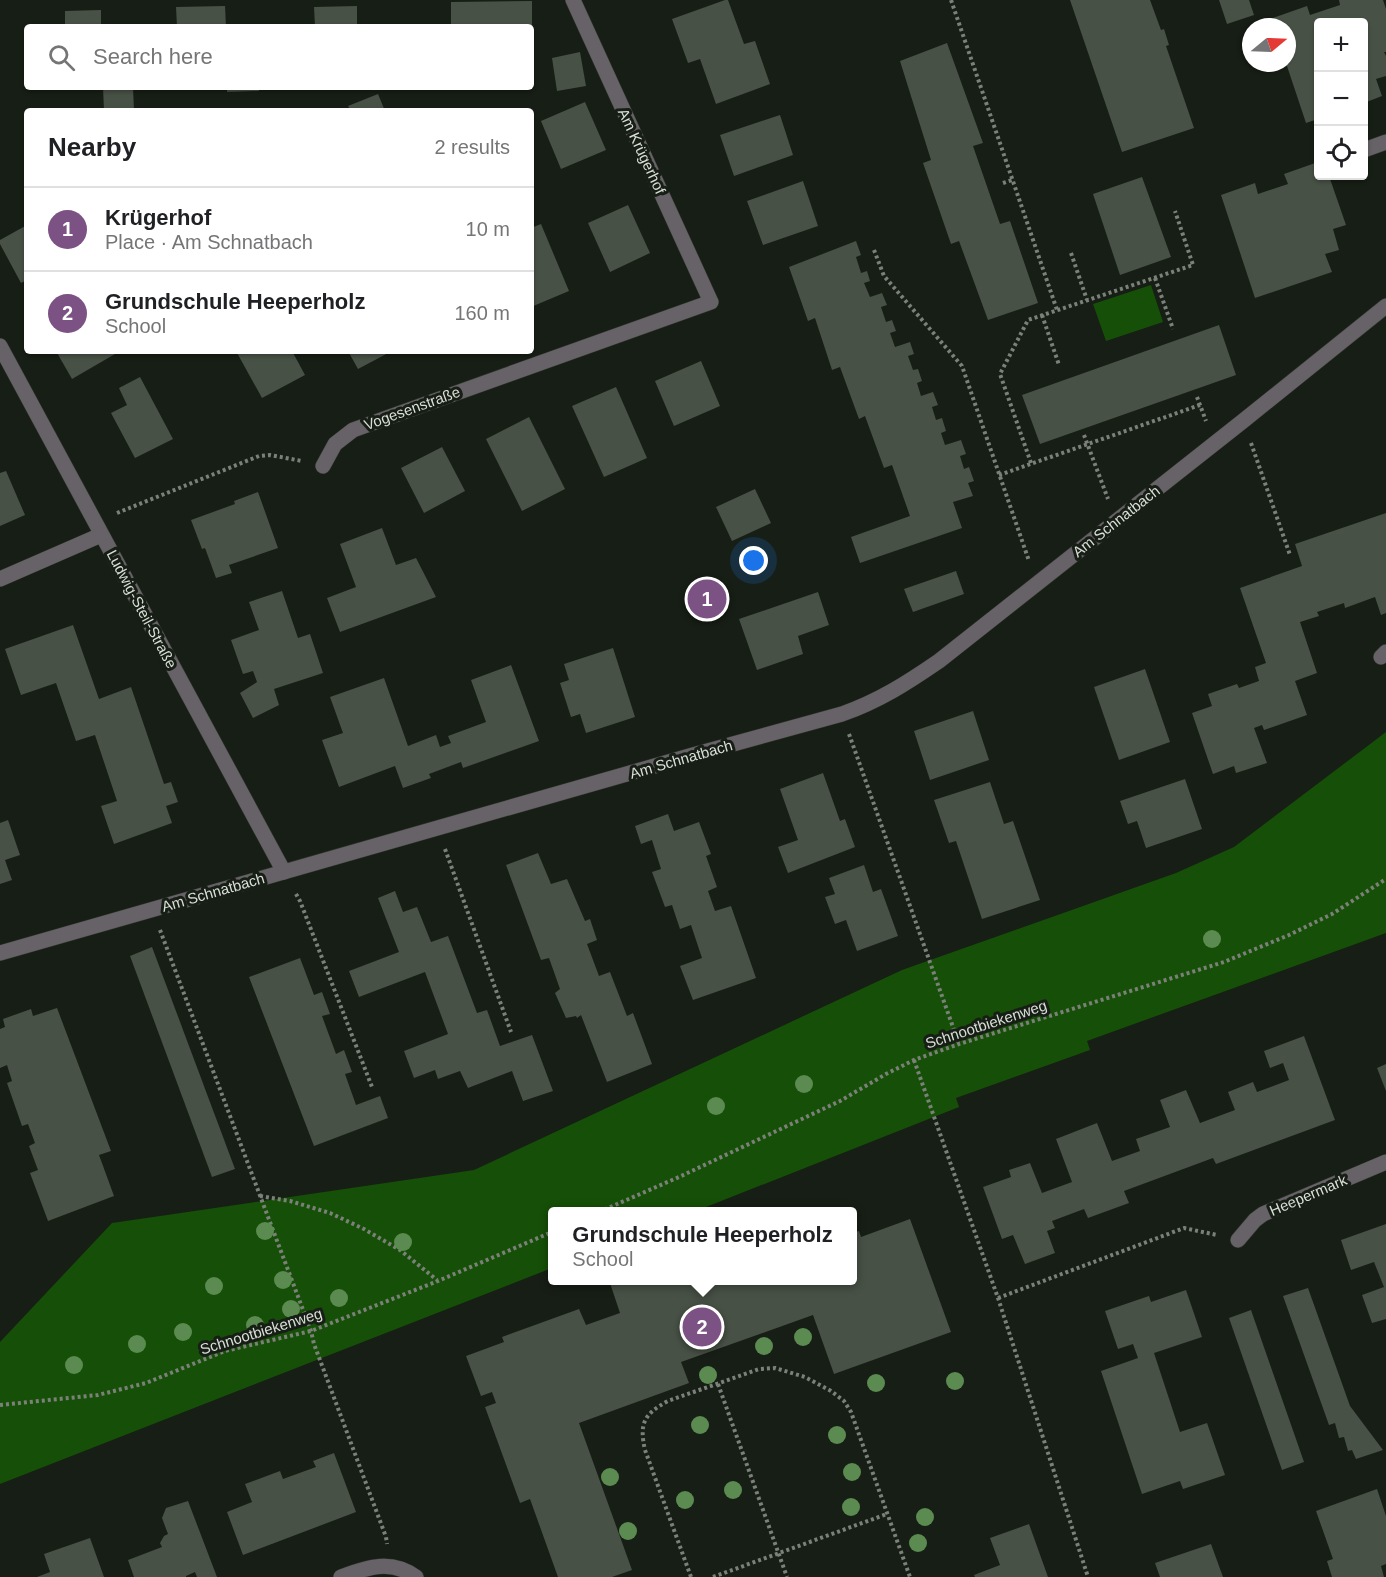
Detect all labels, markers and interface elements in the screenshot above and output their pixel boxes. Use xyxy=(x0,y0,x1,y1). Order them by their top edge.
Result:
north arrow xyxy=(1242,18,1296,72)
map controls xyxy=(1314,18,1368,180)
button: + xyxy=(1314,18,1368,72)
search box xyxy=(24,24,534,90)
icon: search xyxy=(45,41,78,74)
text: Search here xyxy=(93,44,213,69)
button: − xyxy=(1314,72,1368,126)
street label: Am Krügerhof xyxy=(615,105,670,197)
button: locate xyxy=(1314,126,1368,180)
text: Nearby xyxy=(48,132,136,162)
text: 2 results xyxy=(434,136,510,158)
text: Krügerhof xyxy=(105,205,211,230)
text: 1 xyxy=(62,218,73,240)
text: 10 m xyxy=(466,218,510,240)
text: Place · Am Schnatbach xyxy=(105,231,313,253)
text: Grundschule Heeperholz xyxy=(105,289,365,314)
text: 2 xyxy=(62,302,73,324)
text: 160 m xyxy=(454,302,510,324)
text: School xyxy=(105,315,166,337)
street label: Vogesenstraße xyxy=(362,383,462,433)
street label: Am Schnatbach xyxy=(1069,482,1163,560)
your location xyxy=(739,546,768,575)
street label: Ludwig-Steil-Straße xyxy=(104,547,180,671)
pin: 1 xyxy=(688,576,726,622)
street label: Am Schnatbach xyxy=(628,736,734,782)
street label: Am Schnatbach xyxy=(160,869,266,915)
street label: Schnootbiekenweg xyxy=(923,996,1049,1052)
street label: Heepermark xyxy=(1267,1171,1350,1219)
popup xyxy=(548,1207,857,1285)
text: Grundschule Heeperholz xyxy=(572,1222,833,1247)
text: School xyxy=(572,1248,633,1270)
street label: Schnootbiekenweg xyxy=(198,1304,324,1358)
pin: 2 xyxy=(682,1304,722,1350)

